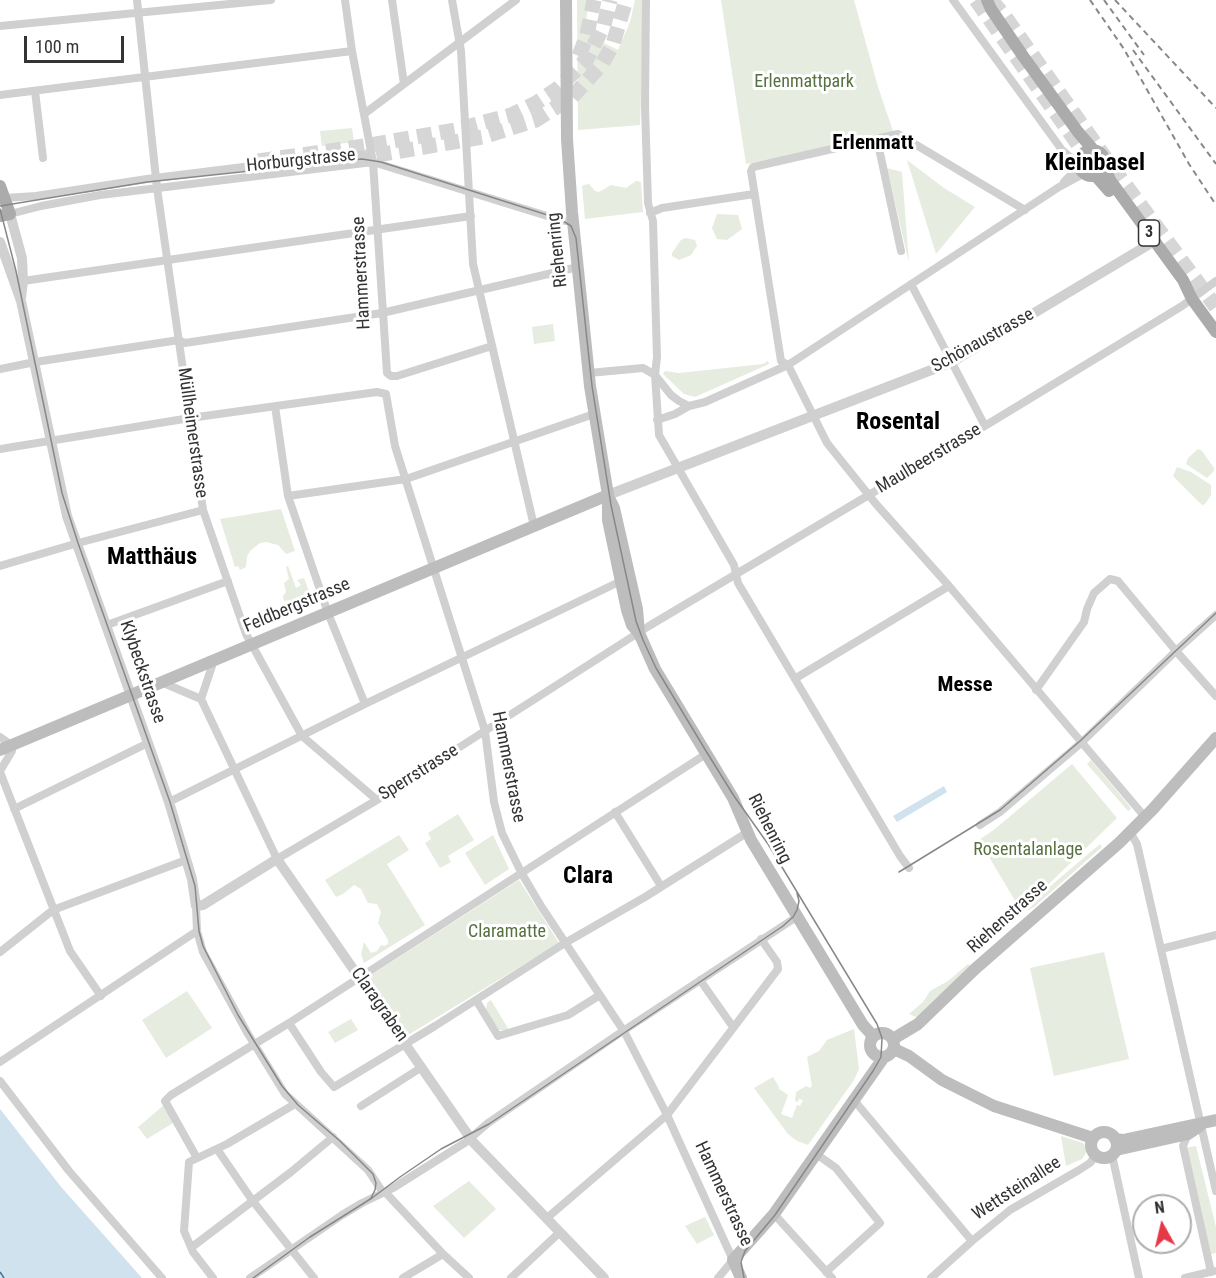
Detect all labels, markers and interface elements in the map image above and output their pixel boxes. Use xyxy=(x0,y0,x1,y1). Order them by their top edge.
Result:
scale bar xyxy=(27,24,128,62)
text: 100 m xyxy=(35,36,79,57)
park label: Erlenmattpark xyxy=(754,71,854,93)
district label: Erlenmatt xyxy=(832,131,914,157)
street label: Horburgstrasse xyxy=(245,145,357,177)
district label: Kleinbasel xyxy=(1045,150,1145,178)
street label: Riehenring xyxy=(543,211,573,289)
street label: Hammerstrasse xyxy=(348,216,376,330)
road number: 3 xyxy=(1138,220,1160,246)
street label: Schönaustrasse xyxy=(928,304,1038,378)
street label: Müllheimerstrasse xyxy=(172,366,212,500)
district label: Rosental xyxy=(856,409,940,437)
street label: Maulbeerstrasse xyxy=(873,419,985,499)
district label: Matthäus xyxy=(107,544,197,572)
street label: Feldbergstrasse xyxy=(240,574,354,638)
street label: Klybeckstrasse xyxy=(114,618,170,726)
district label: Messe xyxy=(937,673,993,699)
street label: Hammerstrasse xyxy=(487,709,529,825)
street label: Sperrstrasse xyxy=(375,740,463,806)
street label: Riehenring xyxy=(742,791,796,867)
park label: Rosentalanlage xyxy=(973,839,1083,861)
district label: Clara xyxy=(563,863,613,891)
street label: Riehenstrasse xyxy=(964,875,1052,959)
park label: Claramatte xyxy=(468,921,546,943)
street label: Claragraben xyxy=(346,964,412,1046)
street label: Hammerstrasse xyxy=(689,1138,757,1250)
street label: Wettsteinallee xyxy=(969,1152,1065,1226)
north arrow xyxy=(1132,1194,1192,1254)
text: N xyxy=(1154,1198,1166,1218)

